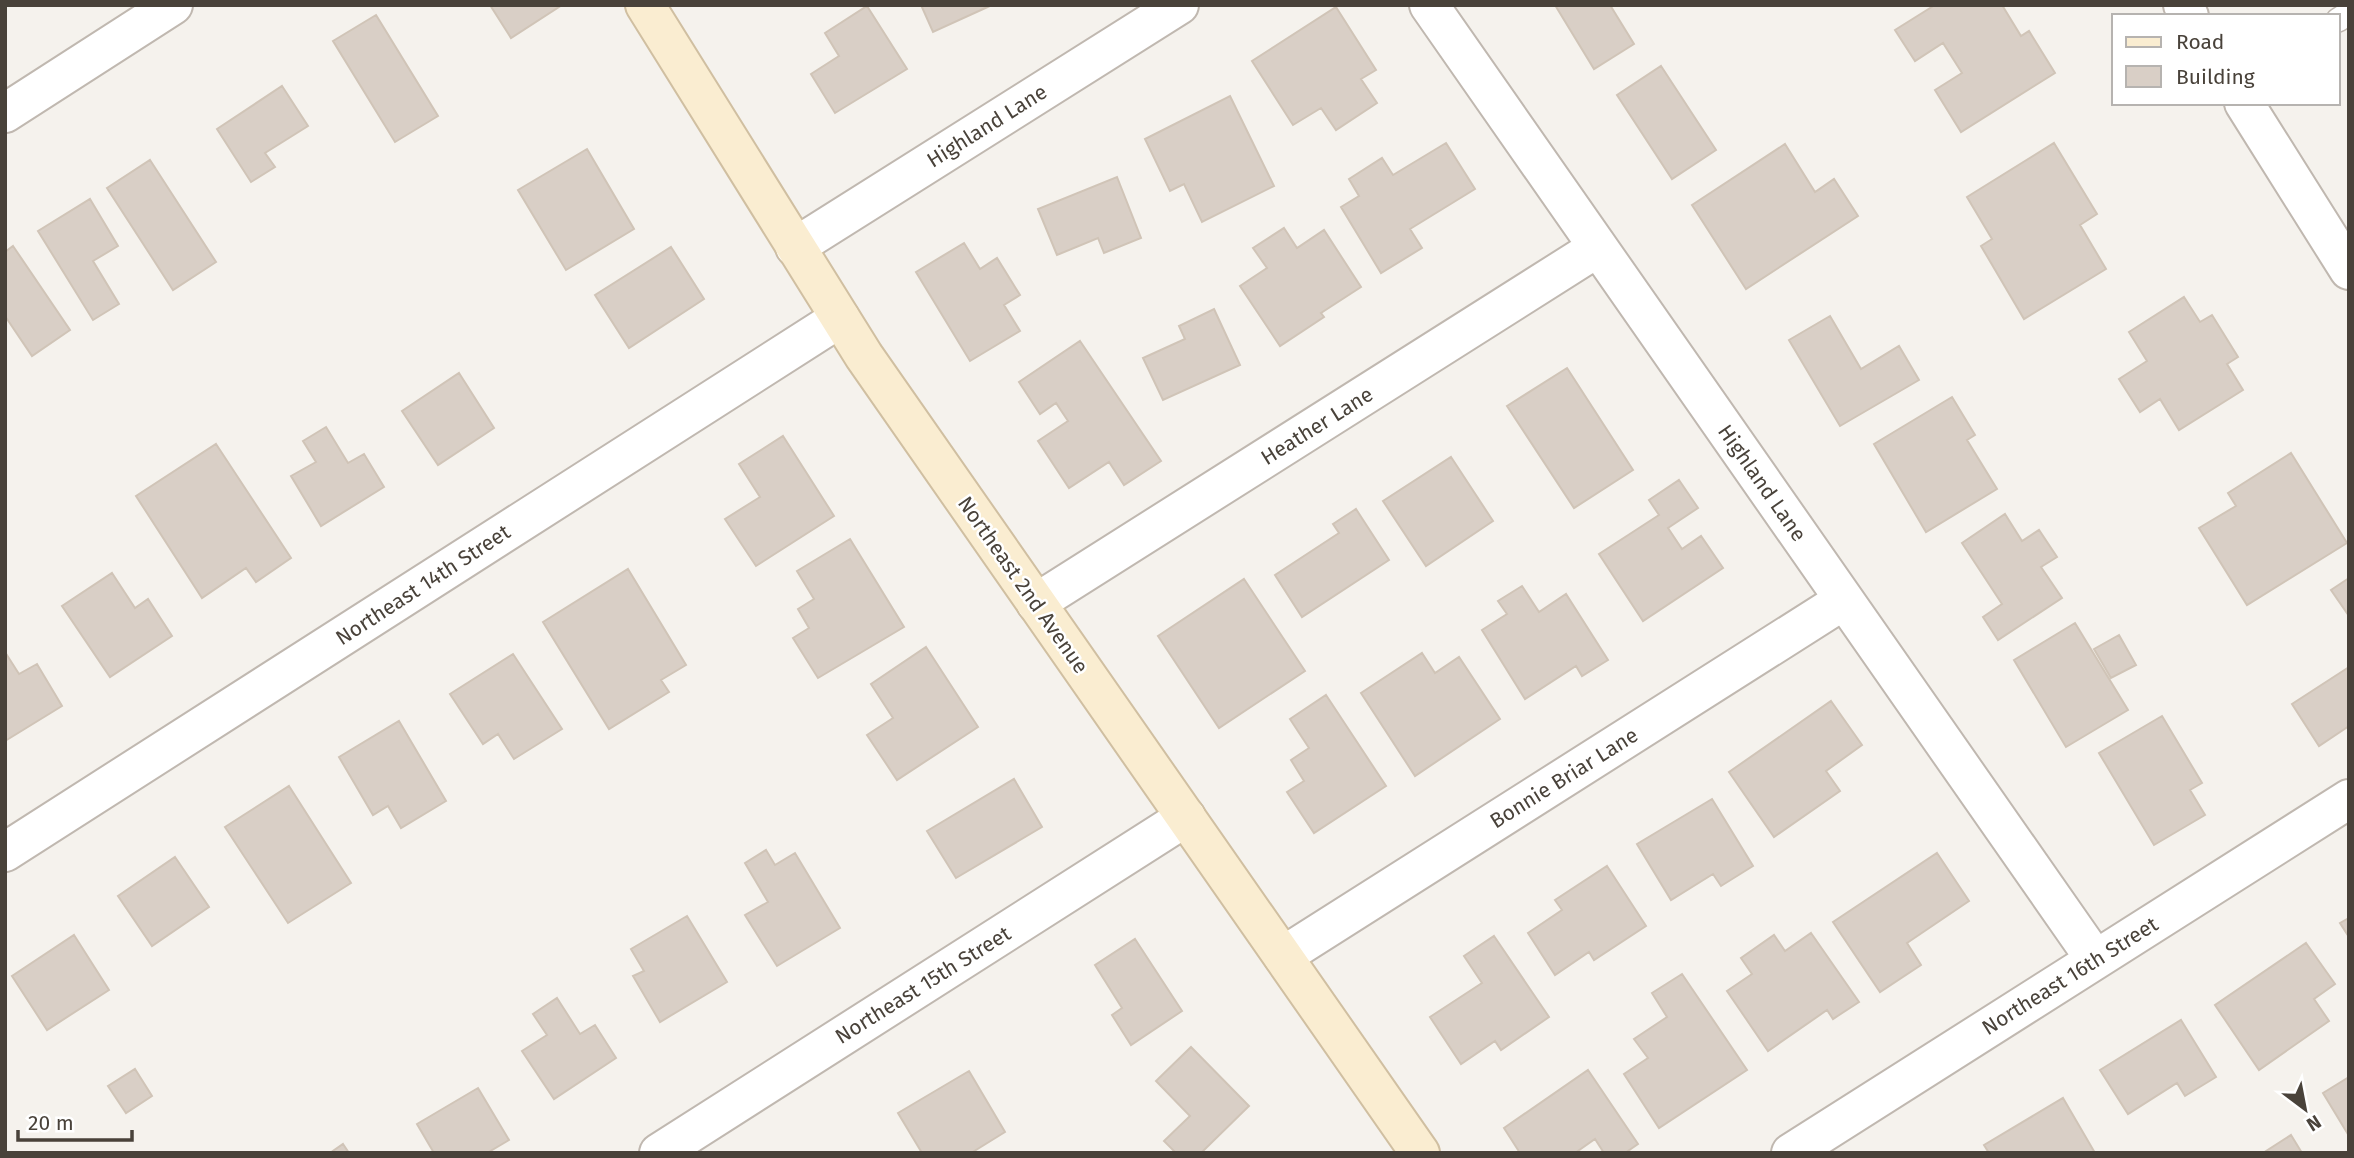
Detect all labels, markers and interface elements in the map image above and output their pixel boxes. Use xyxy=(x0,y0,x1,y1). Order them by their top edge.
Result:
legend xyxy=(2112,14,2340,105)
text: Road xyxy=(2176,29,2224,55)
text: Building xyxy=(2176,64,2255,90)
street label: Highland Lane xyxy=(922,79,1052,173)
street label: Heather Lane xyxy=(1256,381,1378,471)
street label: Highland Lane xyxy=(1712,420,1812,546)
street label: Northeast 2nd Avenue xyxy=(952,491,1094,679)
street label: Northeast 14th Street xyxy=(331,519,515,651)
street label: Bonnie Briar Lane xyxy=(1485,722,1643,834)
street label: Northeast 16th Street xyxy=(1977,911,2163,1041)
street label: Northeast 15th Street xyxy=(830,920,1016,1050)
north arrow xyxy=(2270,1074,2340,1144)
scale bar xyxy=(18,1098,131,1142)
text: 20 m xyxy=(28,1110,74,1136)
text: N xyxy=(2302,1110,2325,1136)

